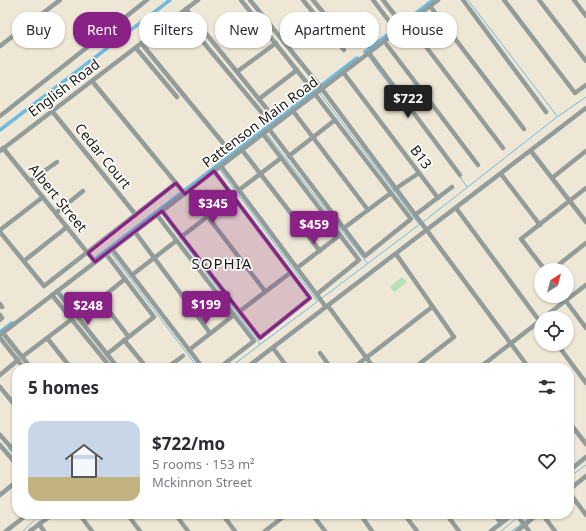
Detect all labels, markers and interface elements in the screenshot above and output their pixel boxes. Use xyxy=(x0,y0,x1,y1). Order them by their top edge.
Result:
chip: Buy xyxy=(12,12,65,48)
chip: Rent xyxy=(73,12,131,48)
chip: Filters xyxy=(139,12,207,48)
chip: New xyxy=(215,12,272,48)
chip: Apartment xyxy=(280,12,379,48)
chip: House xyxy=(387,12,457,48)
street label: English Road xyxy=(24,54,103,121)
street label: Pattenson Main Road xyxy=(198,72,322,171)
pin: $722 xyxy=(384,85,432,119)
text: $722 xyxy=(393,89,423,107)
street label: Cedar Court xyxy=(71,119,136,193)
street label: B13 xyxy=(406,141,437,172)
street label: Albert Street xyxy=(25,160,92,236)
pin: $345 xyxy=(189,190,237,224)
text: $345 xyxy=(198,194,228,212)
pin: $459 xyxy=(290,211,338,245)
text: $459 xyxy=(299,215,329,233)
district label: SOPHIA xyxy=(192,253,252,273)
north arrow xyxy=(534,263,574,303)
map controls xyxy=(534,263,574,351)
pin: $199 xyxy=(182,291,230,325)
pin: $248 xyxy=(64,292,112,326)
text: $199 xyxy=(191,295,221,313)
text: $248 xyxy=(73,296,103,314)
button: locate xyxy=(534,311,574,351)
text: 5 homes xyxy=(28,376,99,399)
icon: filters xyxy=(536,376,558,398)
text: $722/mo xyxy=(152,432,225,455)
icon: home xyxy=(60,437,108,485)
icon: heart xyxy=(536,450,558,472)
text: 5 rooms · 153 m² xyxy=(152,455,255,473)
text: Mckinnon Street xyxy=(152,473,252,491)

